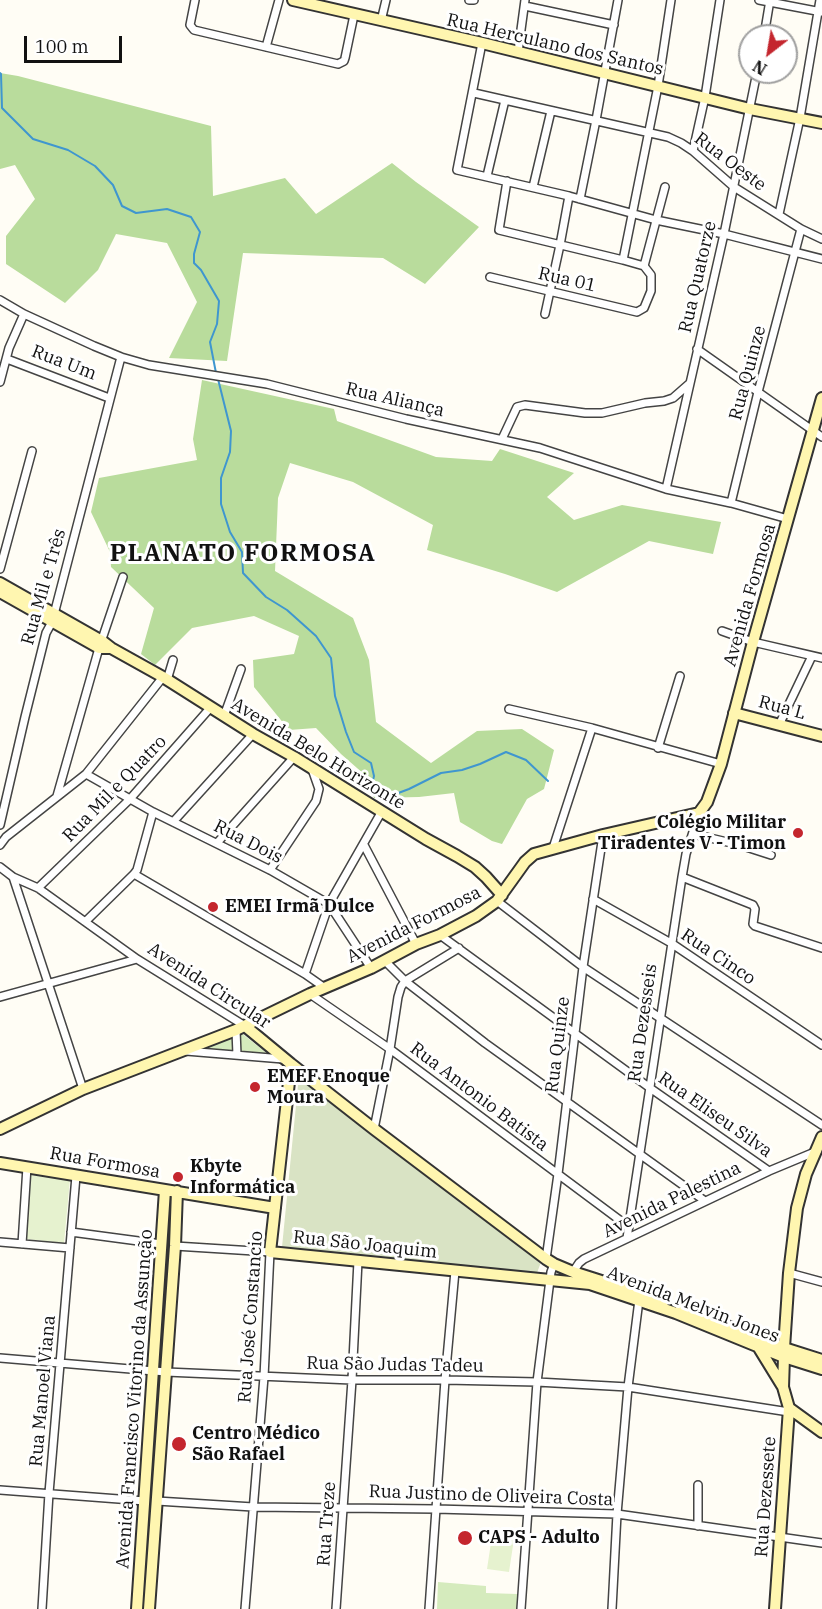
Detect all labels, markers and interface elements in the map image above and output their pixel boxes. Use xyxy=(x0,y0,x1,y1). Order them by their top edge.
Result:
street label: Rua Herculano dos Santos xyxy=(445,10,665,80)
scale bar xyxy=(27,24,124,62)
north arrow xyxy=(738,24,798,84)
text: 100 m xyxy=(35,35,89,58)
text: N xyxy=(749,56,770,80)
street label: Rua Oeste xyxy=(690,128,770,196)
street label: Rua Quatorze xyxy=(675,219,721,335)
street label: Rua 01 xyxy=(536,263,598,297)
street label: Rua Quinze xyxy=(725,323,771,423)
street label: Rua Um xyxy=(29,341,99,385)
street label: Rua Aliança xyxy=(343,378,447,422)
street label: Avenida Formosa xyxy=(719,521,781,669)
street label: Rua Mil e Três xyxy=(17,526,71,648)
district label: PLANATO FORMOSA xyxy=(110,540,376,568)
street label: Rua L xyxy=(756,691,808,725)
street label: Avenida Belo Horizonte xyxy=(227,693,409,815)
street label: Rua Mil e Quatro xyxy=(59,731,171,847)
place label: Colégio Militar Tiradentes V - Timon xyxy=(598,812,786,854)
street label: Rua Dois xyxy=(210,815,286,869)
marker: Colégio Militar Tiradentes V - Timon xyxy=(791,826,805,840)
street label: Avenida Formosa xyxy=(343,882,485,968)
place label: EMEI Irmã Dulce xyxy=(225,896,374,918)
marker: EMEI Irmã Dulce xyxy=(206,900,220,914)
street label: Rua Cinco xyxy=(677,924,759,990)
street label: Avenida Circular xyxy=(144,938,274,1034)
street label: Rua Dezesseis xyxy=(624,962,662,1084)
street label: Rua Quinze xyxy=(541,996,575,1094)
street label: Rua Antonio Batista xyxy=(406,1038,552,1156)
place label: EMEF Enoque Moura xyxy=(267,1066,390,1108)
street label: Rua Eliseu Silva xyxy=(654,1068,776,1162)
marker: EMEF Enoque Moura xyxy=(248,1080,262,1094)
street label: Rua Formosa xyxy=(48,1143,162,1183)
place label: Kbyte Informática xyxy=(190,1156,295,1198)
street label: Avenida Palestina xyxy=(599,1157,745,1243)
marker: Kbyte Informática xyxy=(171,1170,185,1184)
street label: Rua São Joaquim xyxy=(292,1227,438,1263)
street label: Avenida Francisco Vitorino da Assunção xyxy=(112,1229,158,1569)
street label: Rua José Constancio xyxy=(234,1230,268,1404)
street label: Avenida Melvin Jones xyxy=(604,1262,782,1348)
street label: Rua Manoel Viana xyxy=(26,1314,60,1468)
street label: Rua São Judas Tadeu xyxy=(306,1353,484,1377)
place label: Centro Médico São Rafael xyxy=(192,1423,320,1466)
marker: Centro Médico São Rafael xyxy=(170,1435,188,1453)
street label: Rua Dezessete xyxy=(751,1436,781,1558)
street label: Rua Treze xyxy=(313,1481,341,1567)
street label: Rua Justino de Oliveira Costa xyxy=(368,1481,614,1511)
place label: CAPS - Adulto xyxy=(478,1527,600,1549)
marker: CAPS - Adulto xyxy=(456,1529,474,1547)

